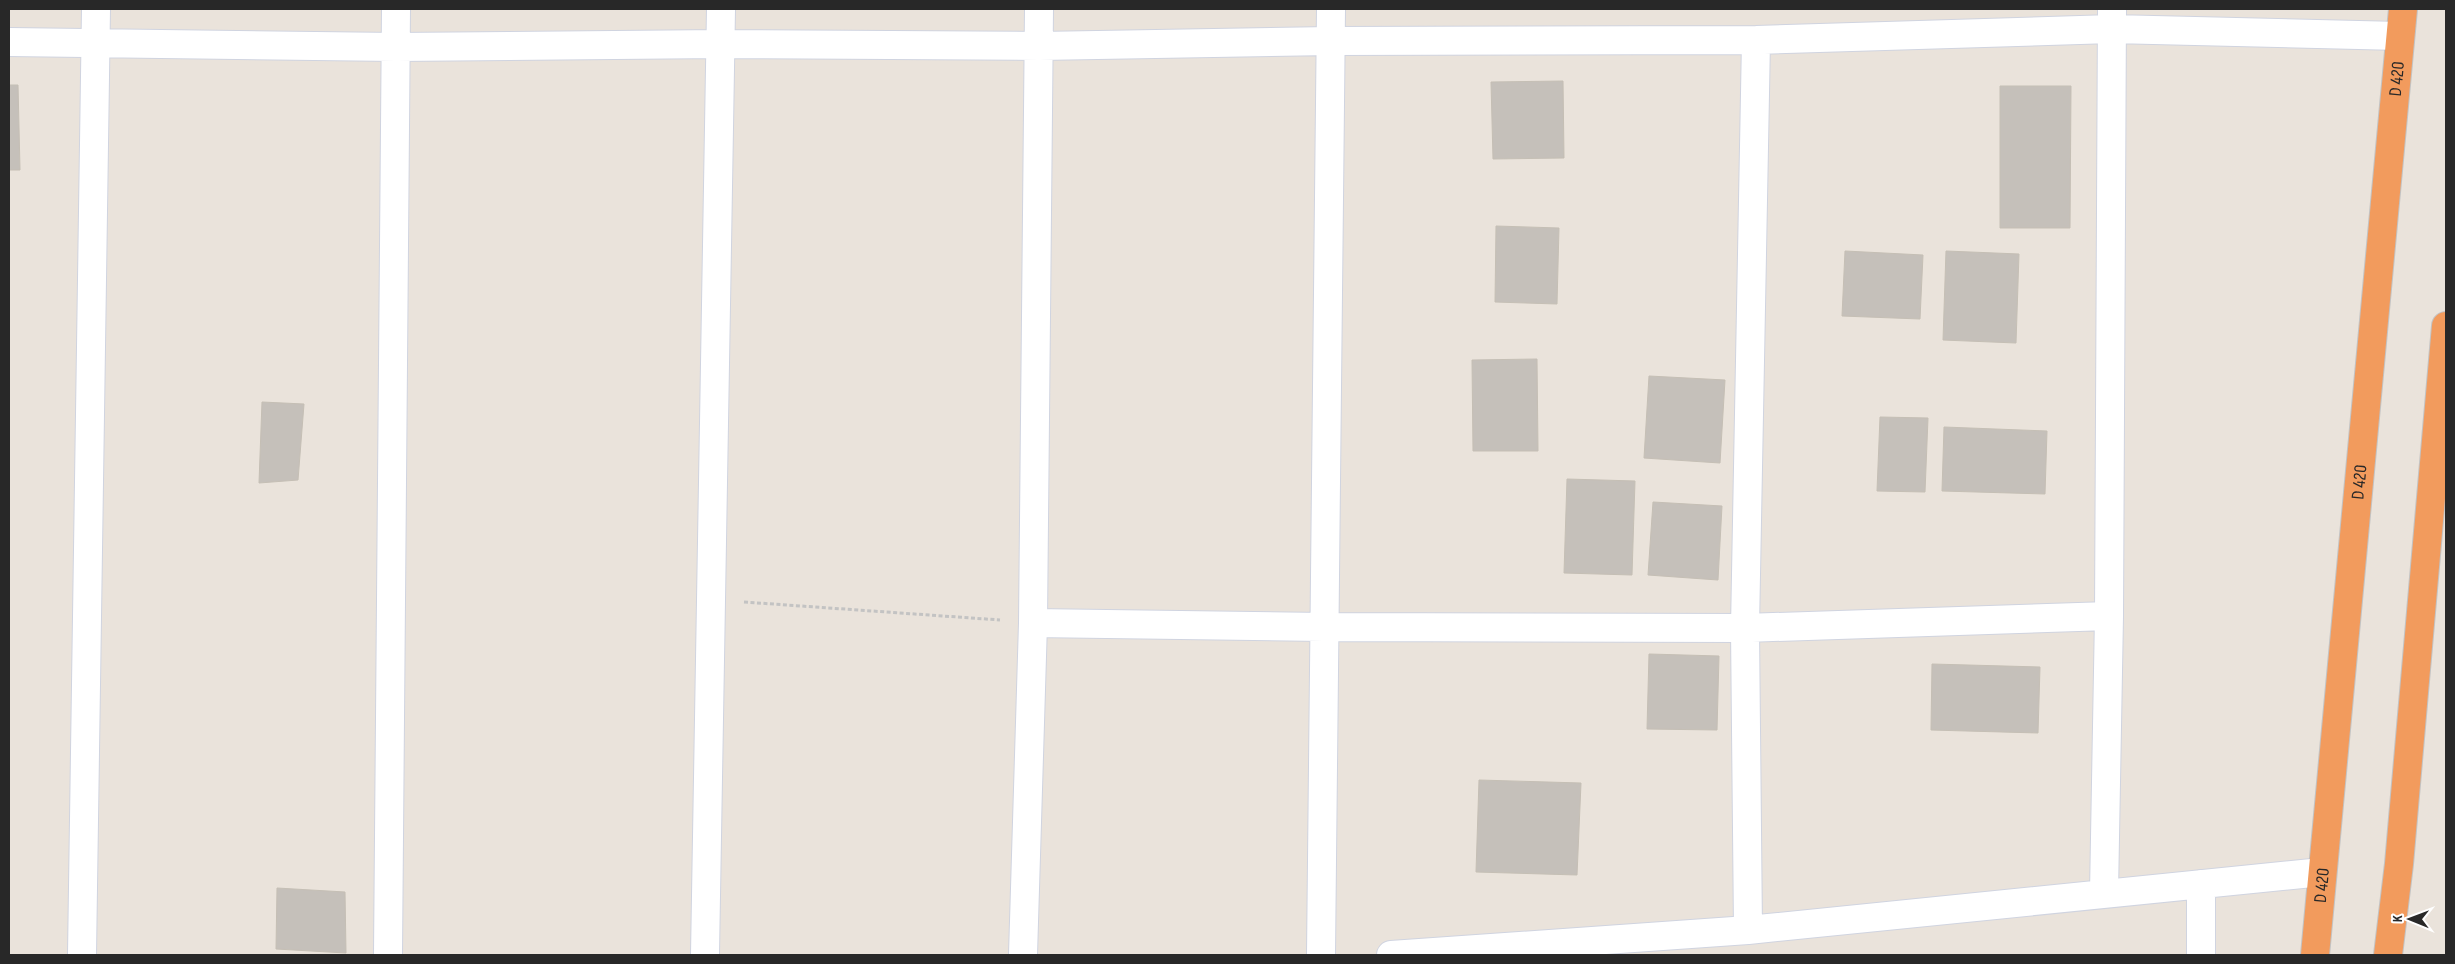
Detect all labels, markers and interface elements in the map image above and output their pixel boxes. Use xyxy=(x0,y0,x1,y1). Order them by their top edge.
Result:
street label: D 420 xyxy=(2384,60,2409,97)
street label: D 420 xyxy=(2347,464,2371,500)
street label: D 420 xyxy=(2309,867,2334,904)
north arrow xyxy=(2385,894,2435,944)
text: K xyxy=(2389,915,2406,922)

